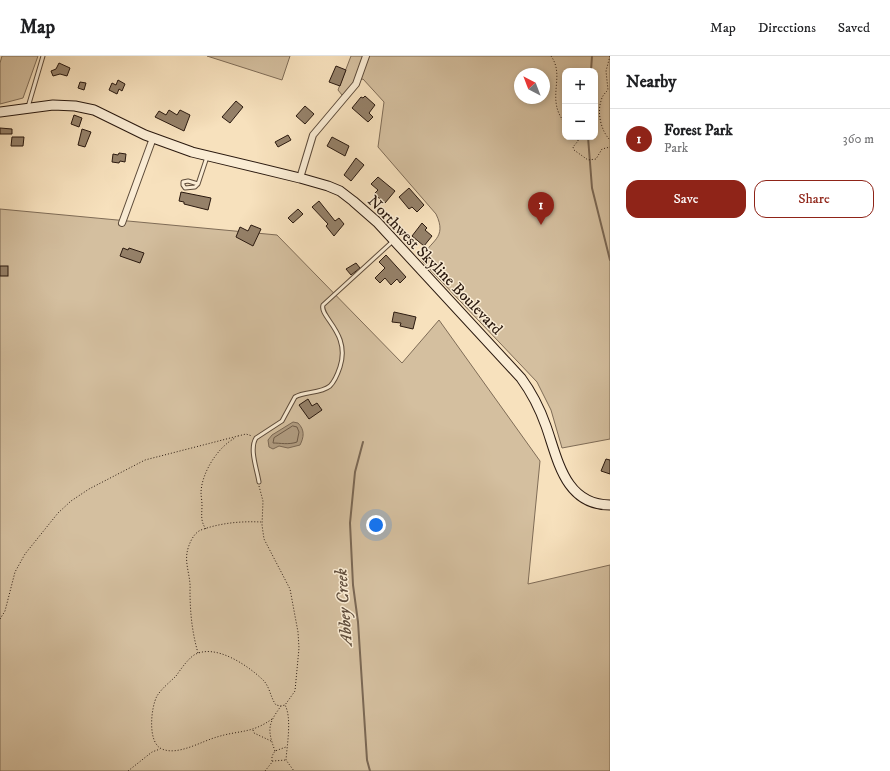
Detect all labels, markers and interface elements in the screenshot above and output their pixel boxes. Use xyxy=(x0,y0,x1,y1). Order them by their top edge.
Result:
text: Map xyxy=(20,16,55,39)
text: Map xyxy=(710,19,736,37)
text: Directions xyxy=(758,19,816,37)
text: Saved xyxy=(838,19,870,37)
north arrow xyxy=(514,68,550,104)
map controls xyxy=(562,68,598,140)
button: + xyxy=(562,68,598,104)
text: Nearby xyxy=(626,71,676,93)
button: − xyxy=(562,104,598,140)
text: Forest Park xyxy=(664,121,733,140)
text: 1 xyxy=(637,131,641,147)
text: 360 m xyxy=(843,131,874,147)
text: Park xyxy=(664,140,688,156)
button: Save xyxy=(626,180,746,218)
button: Share xyxy=(754,180,874,218)
street label: Northwest Skyline Boulevard xyxy=(363,191,507,339)
pin: 1 xyxy=(528,192,554,225)
your location xyxy=(366,515,386,535)
water label: Abbey Creek xyxy=(330,567,358,648)

